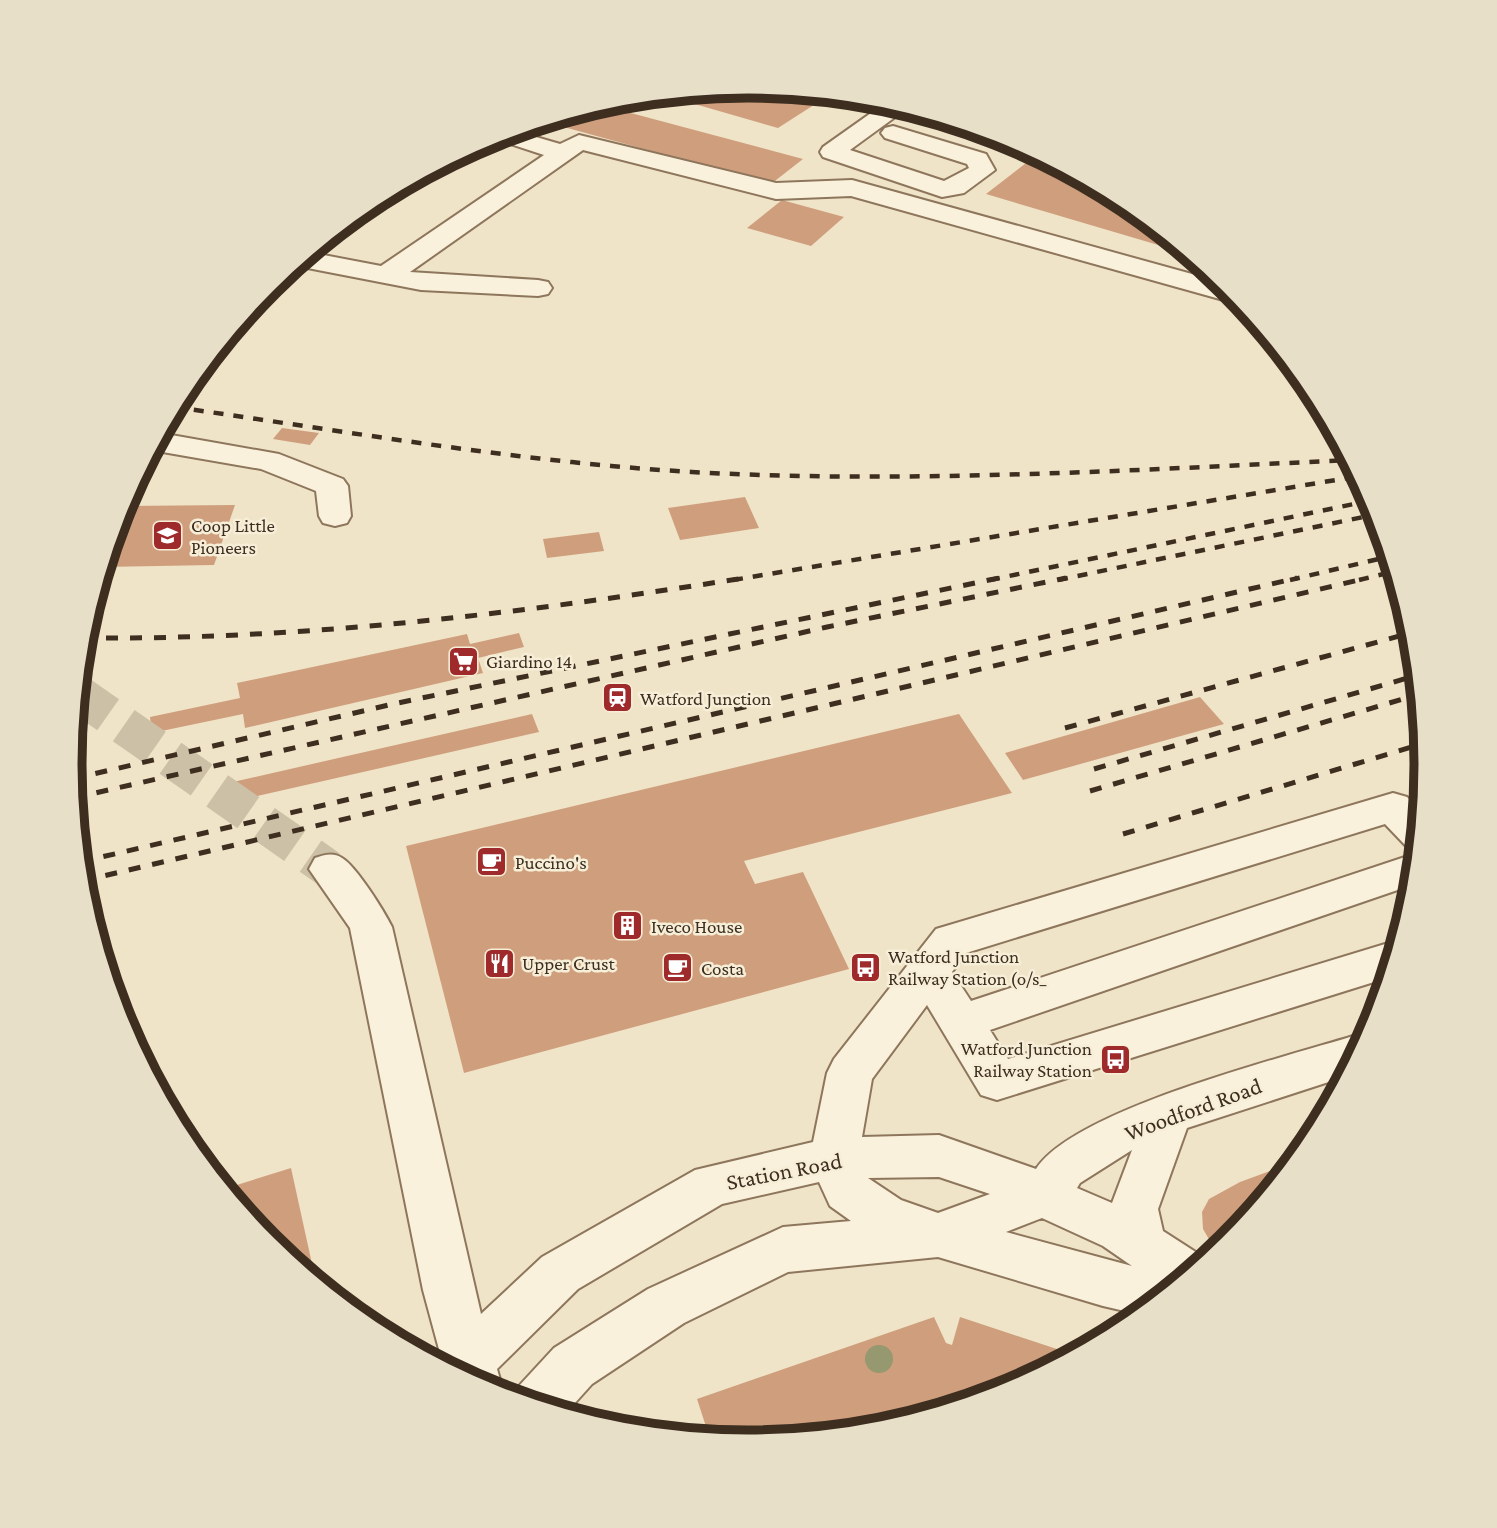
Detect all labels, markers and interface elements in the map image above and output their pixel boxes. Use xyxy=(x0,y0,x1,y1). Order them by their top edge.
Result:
place label: Coop Little Pioneers xyxy=(191,515,275,558)
school or university icon: Coop Little Pioneers xyxy=(151,519,185,553)
supermarket icon: Giardino 14 xyxy=(446,644,480,678)
place label: Giardino 14 xyxy=(486,651,572,672)
station icon: Watford Junction xyxy=(600,681,634,715)
place label: Watford Junction xyxy=(640,688,771,709)
cafe icon: Puccino's xyxy=(475,845,509,879)
place label: Puccino's xyxy=(515,852,587,873)
building icon: Iveco House xyxy=(611,909,645,943)
place label: Iveco House xyxy=(651,916,742,937)
restaurant icon: Upper Crust xyxy=(482,946,516,980)
place label: Watford Junction Railway Station (o/s_ xyxy=(888,946,1047,990)
bus stop icon: Watford Junction Railway Station (o/s_ xyxy=(848,950,882,984)
cafe icon: Costa xyxy=(661,951,695,985)
place label: Upper Crust xyxy=(522,953,615,974)
place label: Costa xyxy=(701,958,744,979)
place label: Watford Junction Railway Station xyxy=(961,1038,1092,1081)
bus stop icon: Watford Junction Railway Station xyxy=(1098,1042,1132,1076)
street label: Woodford Road xyxy=(1121,1072,1265,1146)
street label: Station Road xyxy=(724,1147,844,1195)

